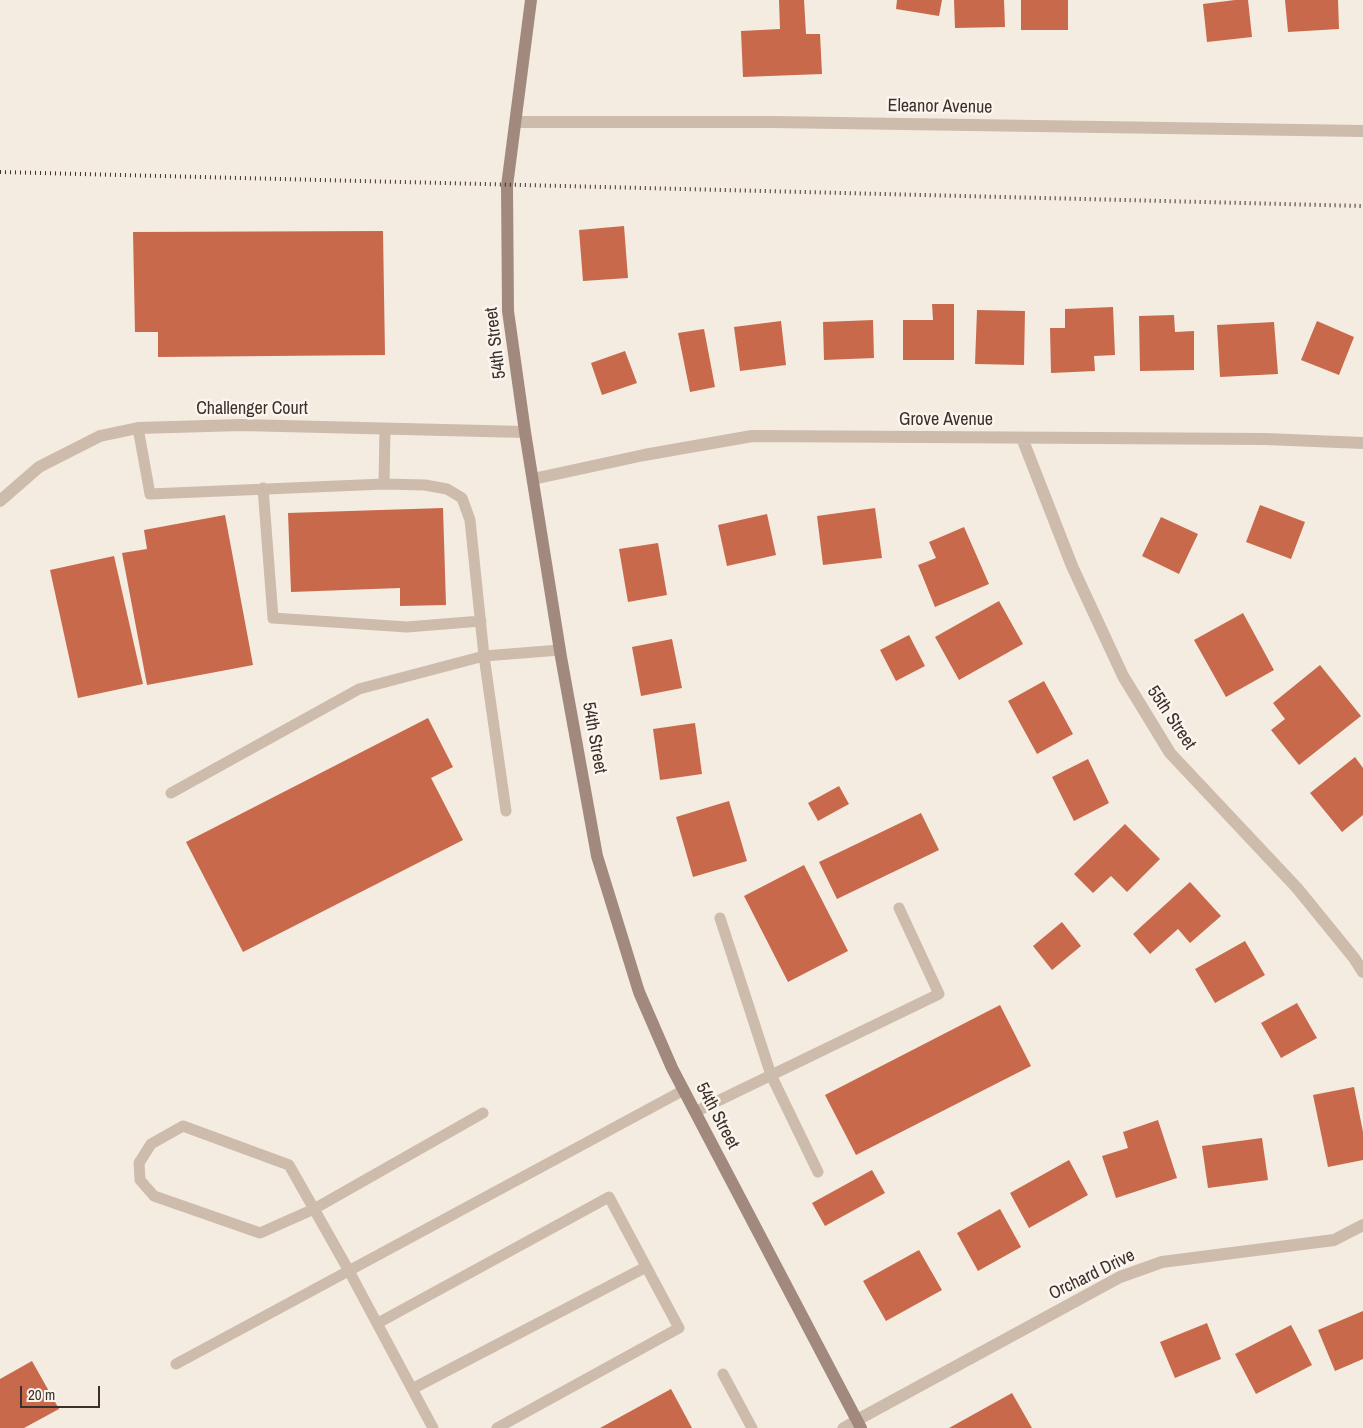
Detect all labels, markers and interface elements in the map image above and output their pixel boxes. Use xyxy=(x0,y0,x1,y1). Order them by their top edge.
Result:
street label: Eleanor Avenue xyxy=(887,95,993,119)
street label: 54th Street xyxy=(481,306,511,380)
street label: Challenger Court xyxy=(196,398,308,420)
street label: Grove Avenue xyxy=(899,409,993,431)
street label: 55th Street xyxy=(1142,682,1200,754)
street label: 54th Street xyxy=(577,701,611,775)
street label: 54th Street xyxy=(691,1079,743,1153)
street label: Orchard Drive xyxy=(1046,1245,1138,1305)
scale bar xyxy=(22,1376,102,1408)
text: 20 m xyxy=(28,1384,55,1405)

